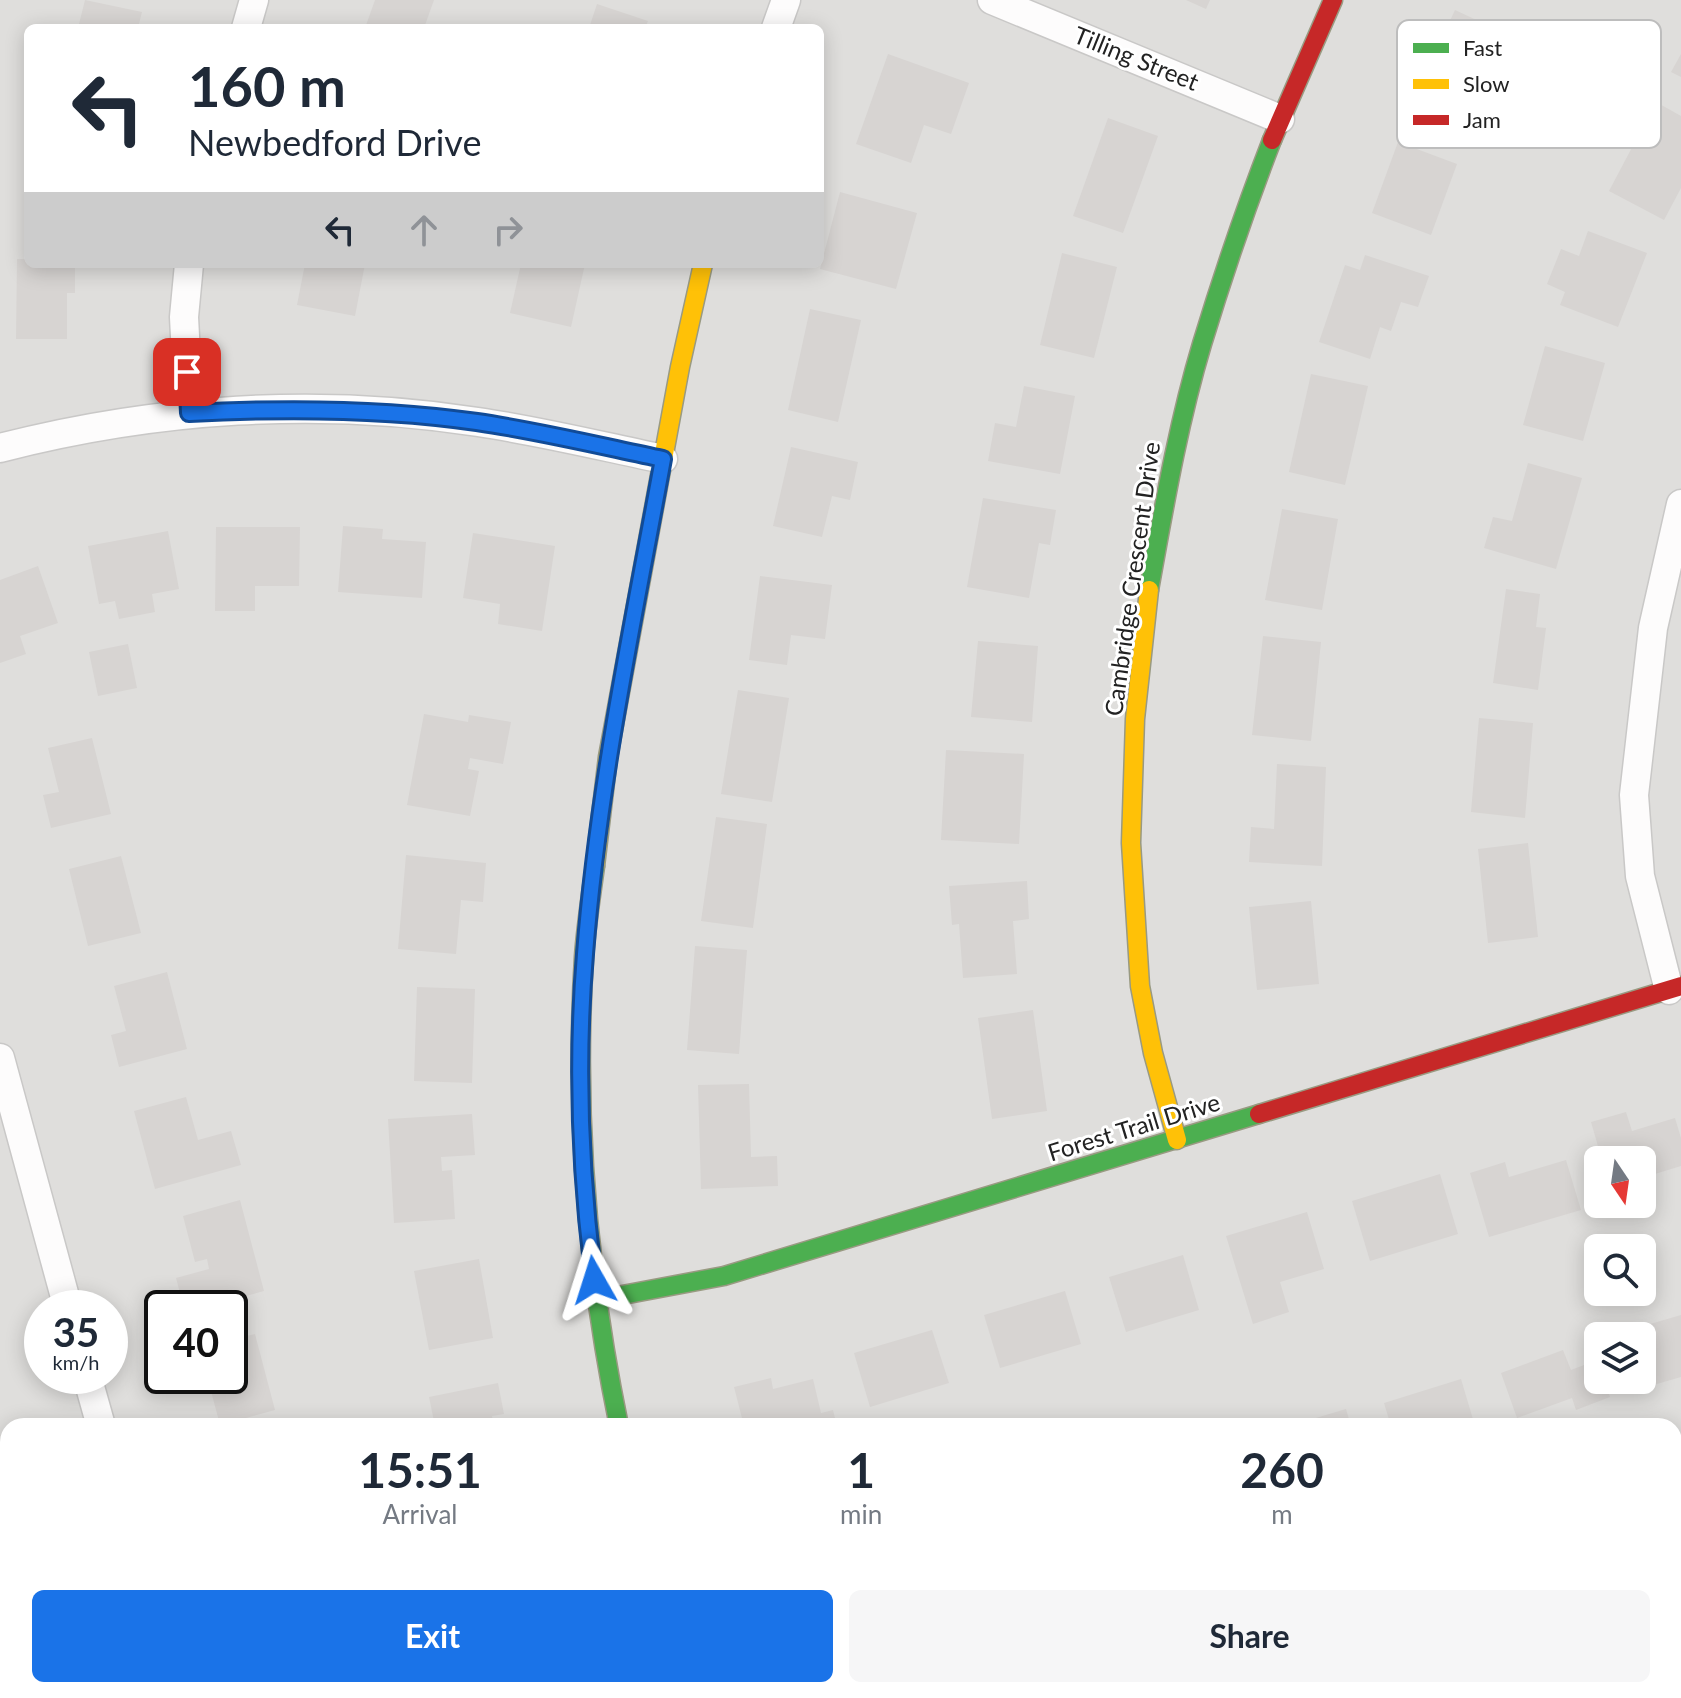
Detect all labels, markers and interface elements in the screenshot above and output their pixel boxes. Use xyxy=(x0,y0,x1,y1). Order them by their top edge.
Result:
street label: Tilling Street xyxy=(1070,19,1204,96)
legend xyxy=(1397,20,1661,148)
text: Fast xyxy=(1463,34,1502,61)
text: 160 m xyxy=(188,52,346,119)
icon: left xyxy=(56,56,160,160)
text: Slow xyxy=(1463,70,1510,97)
text: Jam xyxy=(1463,106,1501,133)
text: Newbedford Drive xyxy=(188,120,481,164)
icon: left xyxy=(318,208,362,252)
icon: ahead xyxy=(402,208,446,252)
icon: right xyxy=(486,208,530,252)
pin xyxy=(153,338,221,406)
icon: arrive xyxy=(165,350,209,394)
street label: Cambridge Crescent Drive xyxy=(1098,440,1165,718)
street label: Forest Trail Drive xyxy=(1044,1087,1223,1166)
north arrow xyxy=(1584,1146,1656,1218)
map controls xyxy=(1584,1146,1656,1394)
button: search xyxy=(1584,1234,1656,1306)
position arrow xyxy=(552,1238,636,1322)
speed limit sign: 40 xyxy=(144,1290,248,1394)
text: 35 xyxy=(53,1308,99,1356)
button: layers xyxy=(1584,1322,1656,1394)
text: km/h xyxy=(53,1350,99,1374)
text: 15:51 xyxy=(358,1441,482,1498)
text: 1 xyxy=(847,1441,875,1498)
text: 260 xyxy=(1240,1441,1324,1498)
text: Arrival xyxy=(383,1498,457,1530)
text: min xyxy=(840,1498,882,1530)
text: m xyxy=(1271,1498,1293,1530)
button: Exit xyxy=(32,1590,833,1682)
button: Share xyxy=(849,1590,1650,1682)

